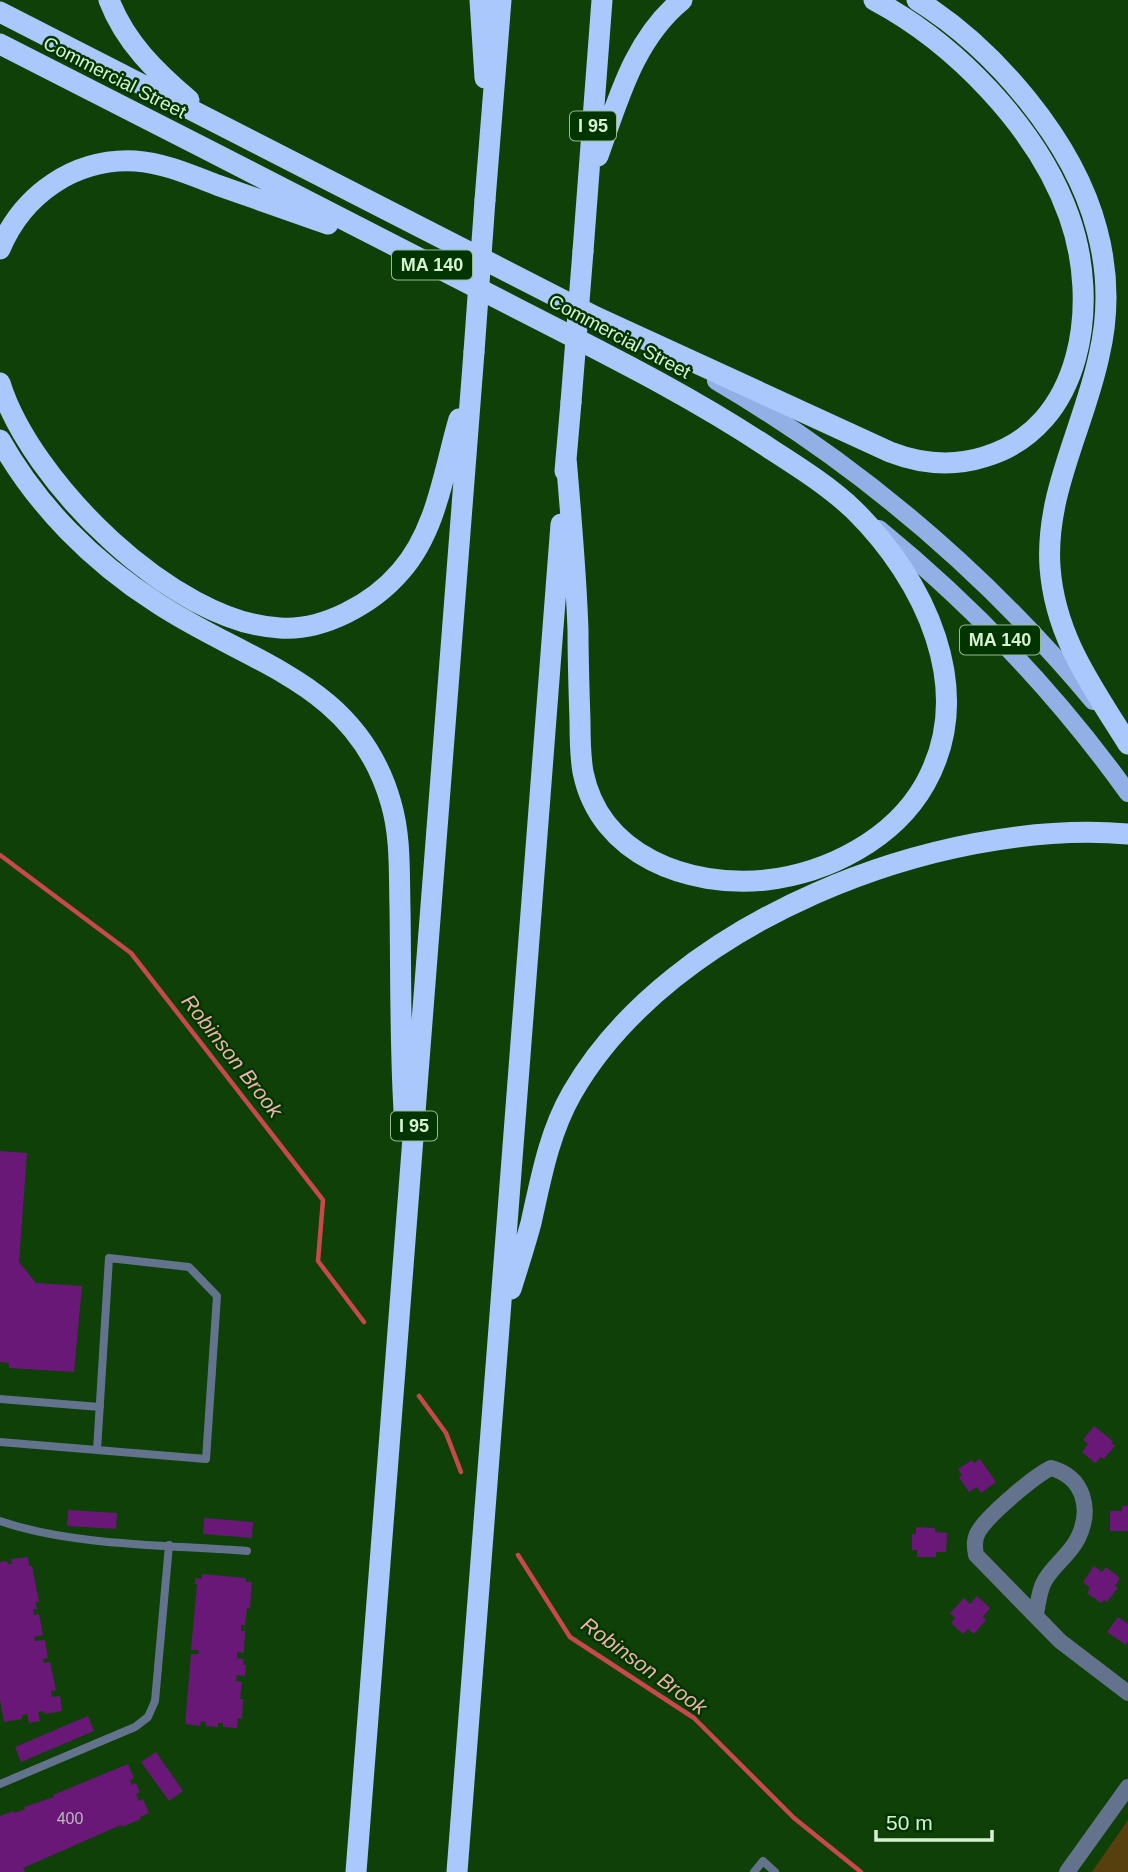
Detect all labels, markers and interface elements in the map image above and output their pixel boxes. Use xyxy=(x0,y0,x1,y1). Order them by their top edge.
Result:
street label: Commercial Street xyxy=(40,32,190,123)
road number: I 95 xyxy=(570,112,616,140)
road number: MA 140 xyxy=(392,250,472,279)
street label: Commercial Street xyxy=(545,290,695,383)
road number: MA 140 xyxy=(960,626,1040,654)
water label: Robinson Brook xyxy=(177,990,288,1123)
road number: I 95 xyxy=(391,1112,437,1140)
water label: Robinson Brook xyxy=(577,1612,713,1720)
scale bar xyxy=(876,1798,992,1842)
house number: 400 xyxy=(57,1810,83,1827)
text: 50 m xyxy=(886,1811,933,1834)

